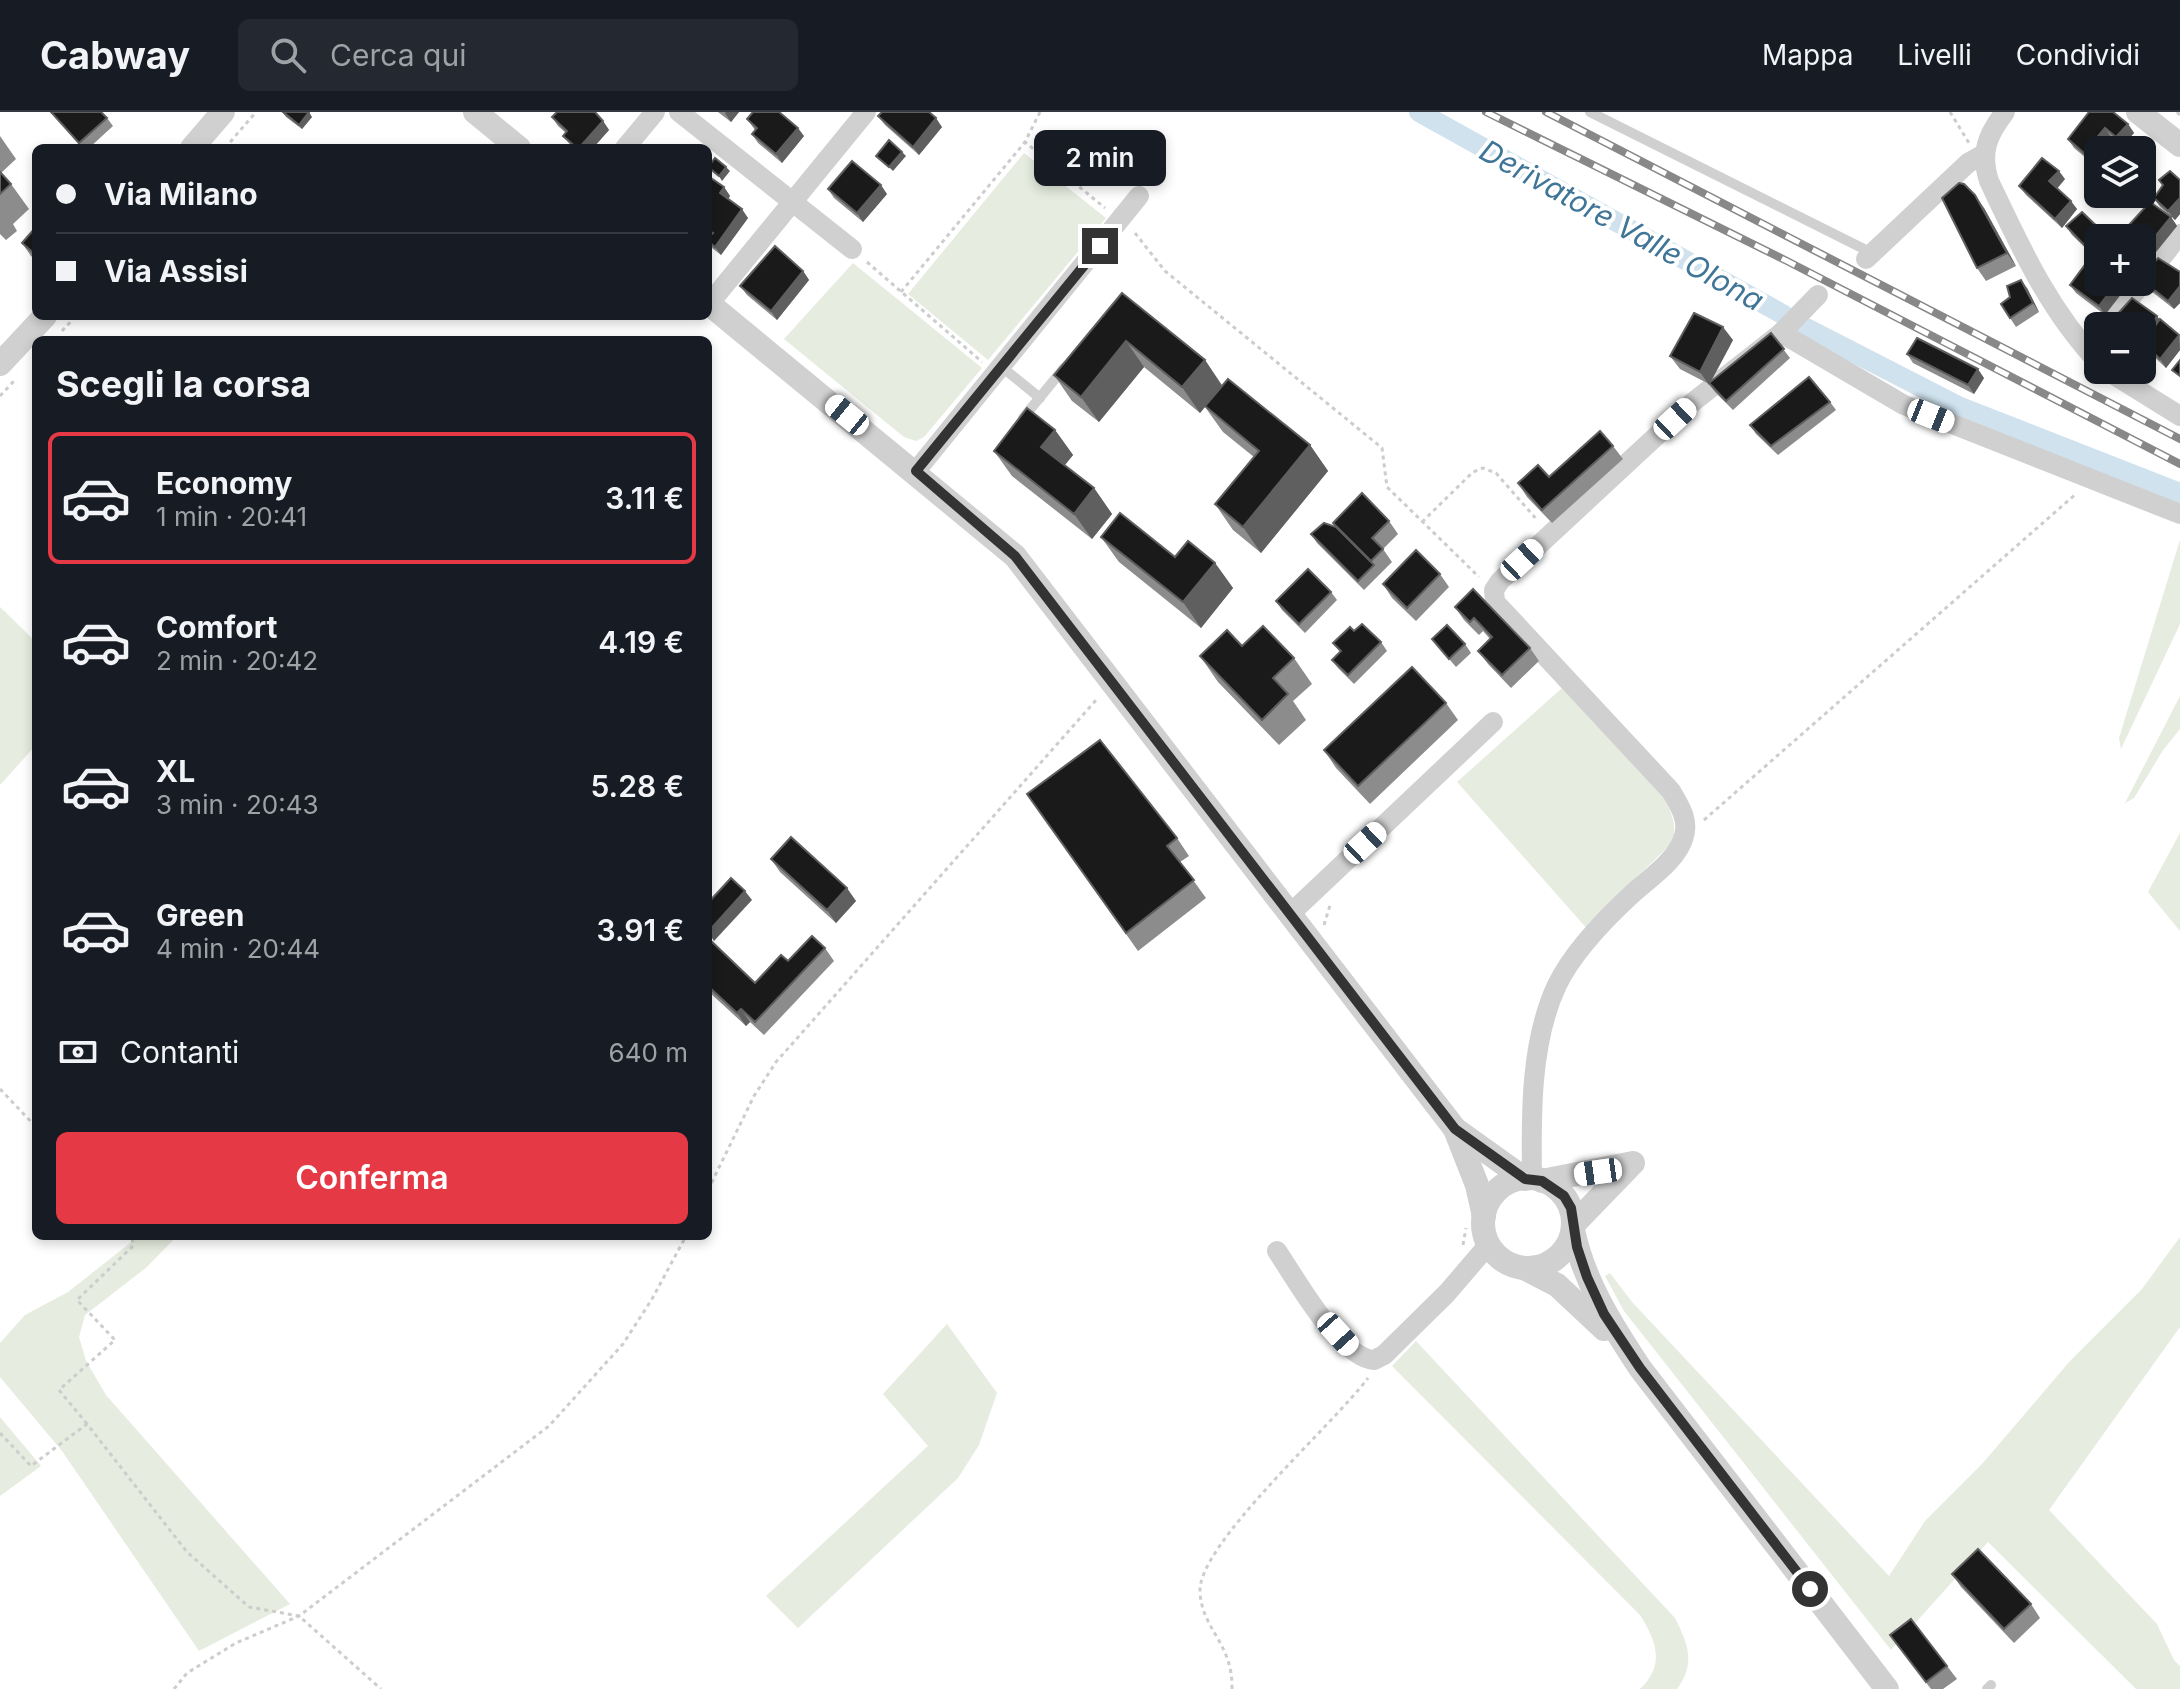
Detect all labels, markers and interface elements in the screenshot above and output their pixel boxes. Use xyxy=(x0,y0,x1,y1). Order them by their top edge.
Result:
search box xyxy=(238,19,798,91)
text: Cabway xyxy=(40,32,190,78)
icon: search xyxy=(266,33,310,77)
text: Cerca qui xyxy=(330,37,466,73)
text: Mappa xyxy=(1762,38,1853,72)
text: Livelli xyxy=(1897,38,1972,72)
text: Condividi xyxy=(2016,38,2140,72)
callout: 2 min xyxy=(1034,130,1166,186)
water label: Derivatore Valle Olona xyxy=(1474,132,1770,318)
map controls xyxy=(2084,136,2156,384)
button: layers xyxy=(2084,136,2156,208)
text: 2 min xyxy=(1066,142,1134,173)
text: Via Milano xyxy=(104,176,258,212)
button: + xyxy=(2084,224,2156,296)
route end xyxy=(1082,228,1118,264)
text: Via Assisi xyxy=(104,253,248,289)
button: − xyxy=(2084,312,2156,384)
text: Scegli la corsa xyxy=(56,362,311,406)
car xyxy=(821,391,873,439)
car xyxy=(1649,394,1701,444)
car xyxy=(1904,396,1958,436)
icon: car xyxy=(60,462,132,534)
text: Economy xyxy=(156,465,292,501)
text: 3.11 € xyxy=(605,480,684,516)
text: 1 min · 20:41 xyxy=(156,501,307,532)
car xyxy=(1496,535,1548,585)
icon: car xyxy=(60,606,132,678)
text: Comfort xyxy=(156,609,277,645)
text: 4.19 € xyxy=(598,624,684,660)
text: 2 min · 20:42 xyxy=(156,645,318,676)
icon: car xyxy=(60,750,132,822)
text: XL xyxy=(156,753,195,789)
text: 5.28 € xyxy=(590,768,684,804)
text: 3 min · 20:43 xyxy=(156,789,319,820)
car xyxy=(1339,818,1391,868)
icon: car xyxy=(60,894,132,966)
text: Green xyxy=(156,897,244,933)
text: 3.91 € xyxy=(597,912,684,948)
text: 4 min · 20:44 xyxy=(156,933,320,964)
icon: cash xyxy=(56,1030,100,1074)
text: Contanti xyxy=(120,1034,239,1070)
text: 640 m xyxy=(609,1037,688,1068)
button: Conferma xyxy=(56,1132,688,1224)
car xyxy=(1573,1157,1623,1187)
car xyxy=(1313,1308,1363,1360)
route start xyxy=(1792,1571,1828,1607)

